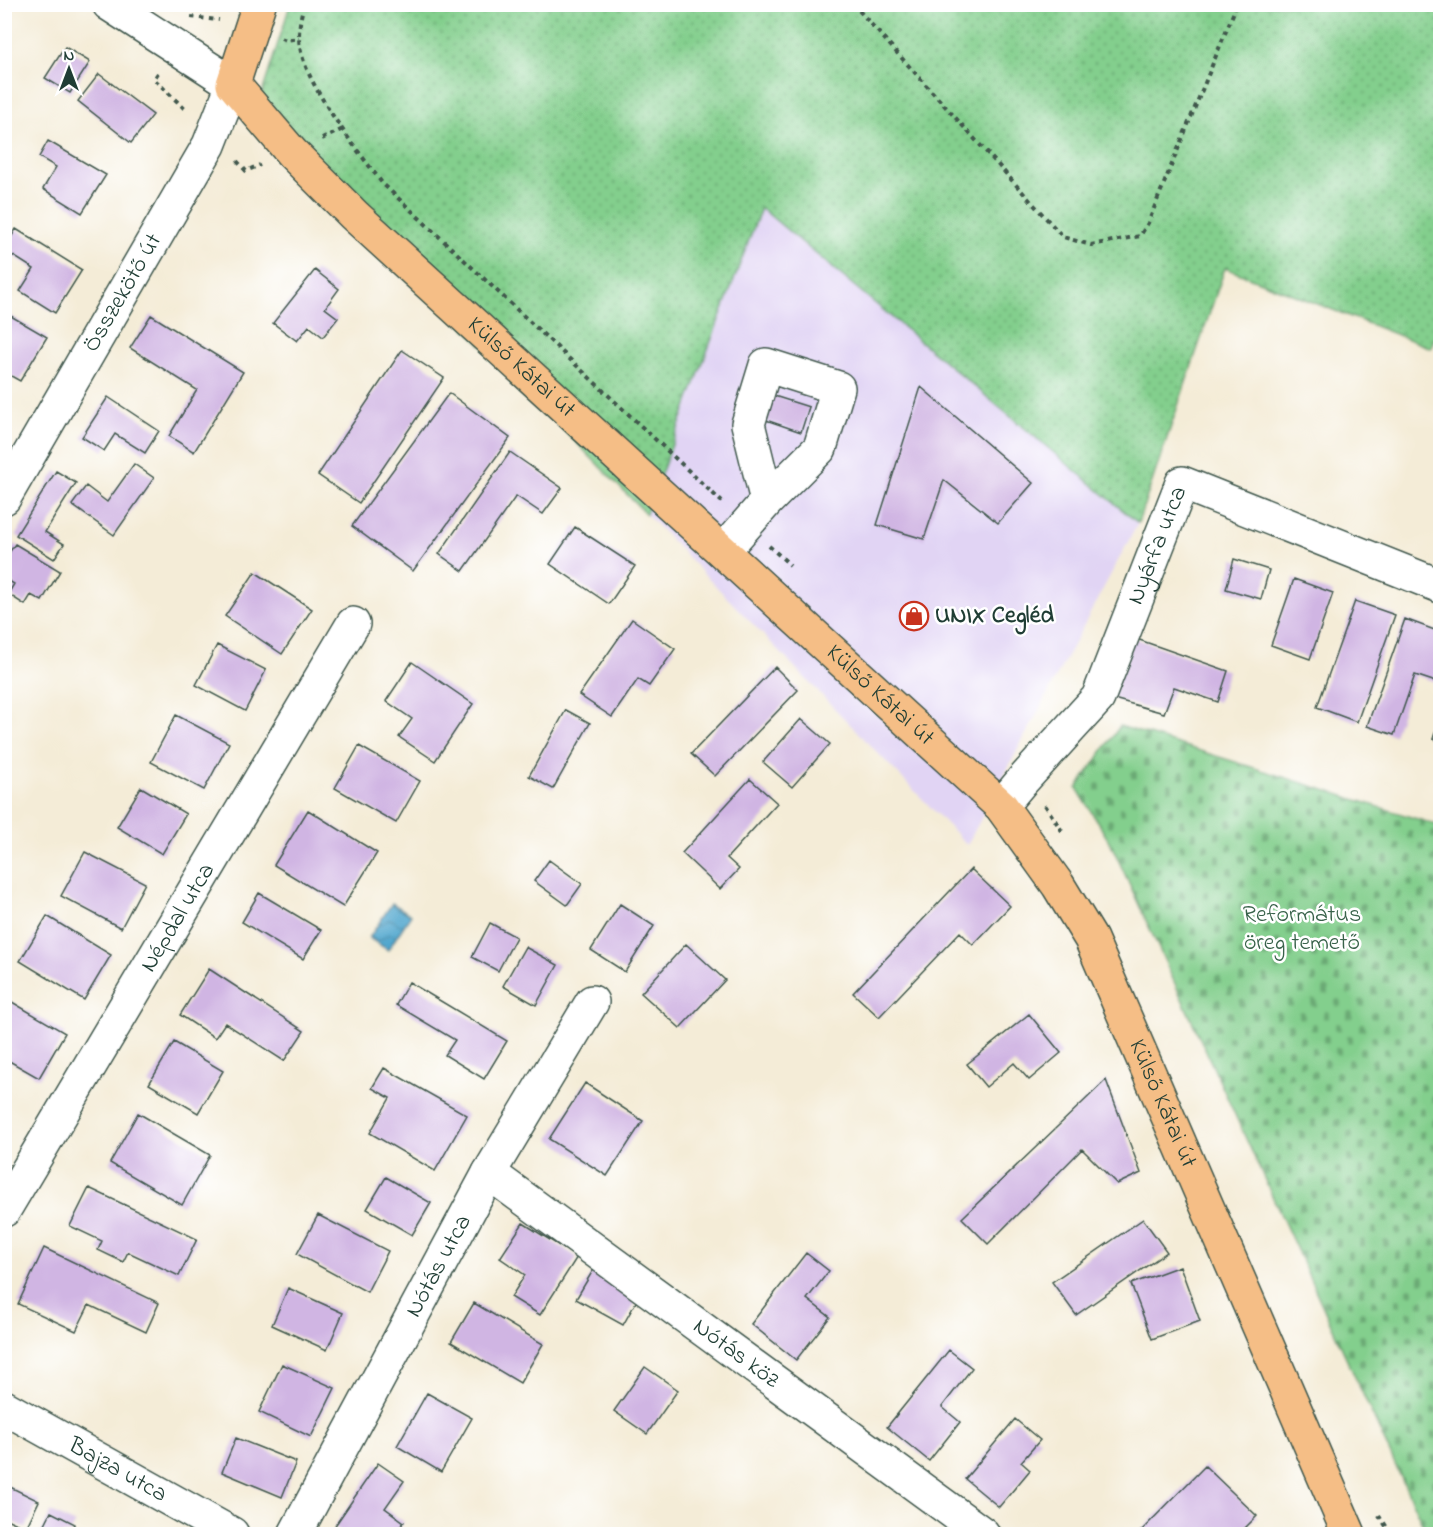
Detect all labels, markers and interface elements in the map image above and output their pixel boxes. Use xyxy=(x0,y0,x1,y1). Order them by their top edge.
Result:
north arrow xyxy=(39,39,99,99)
text: N xyxy=(64,44,75,68)
street label: Összekötő út xyxy=(75,227,171,359)
street label: Külső Kátai út xyxy=(459,309,584,427)
street label: Nyárfa utca xyxy=(1119,481,1197,610)
place label: UNIX Cegléd xyxy=(935,599,1054,635)
shop icon: UNIX Cegléd xyxy=(898,600,930,632)
street label: Külső Kátai út xyxy=(818,636,942,755)
street label: Népdal utca xyxy=(132,857,224,979)
park label: Református öreg temető xyxy=(1243,898,1361,961)
street label: Külső Kátai út xyxy=(1119,1034,1206,1173)
street label: Nótás utca xyxy=(397,1208,481,1324)
street label: Nótás köz xyxy=(685,1310,788,1398)
street label: Bajza utca xyxy=(61,1428,173,1512)

